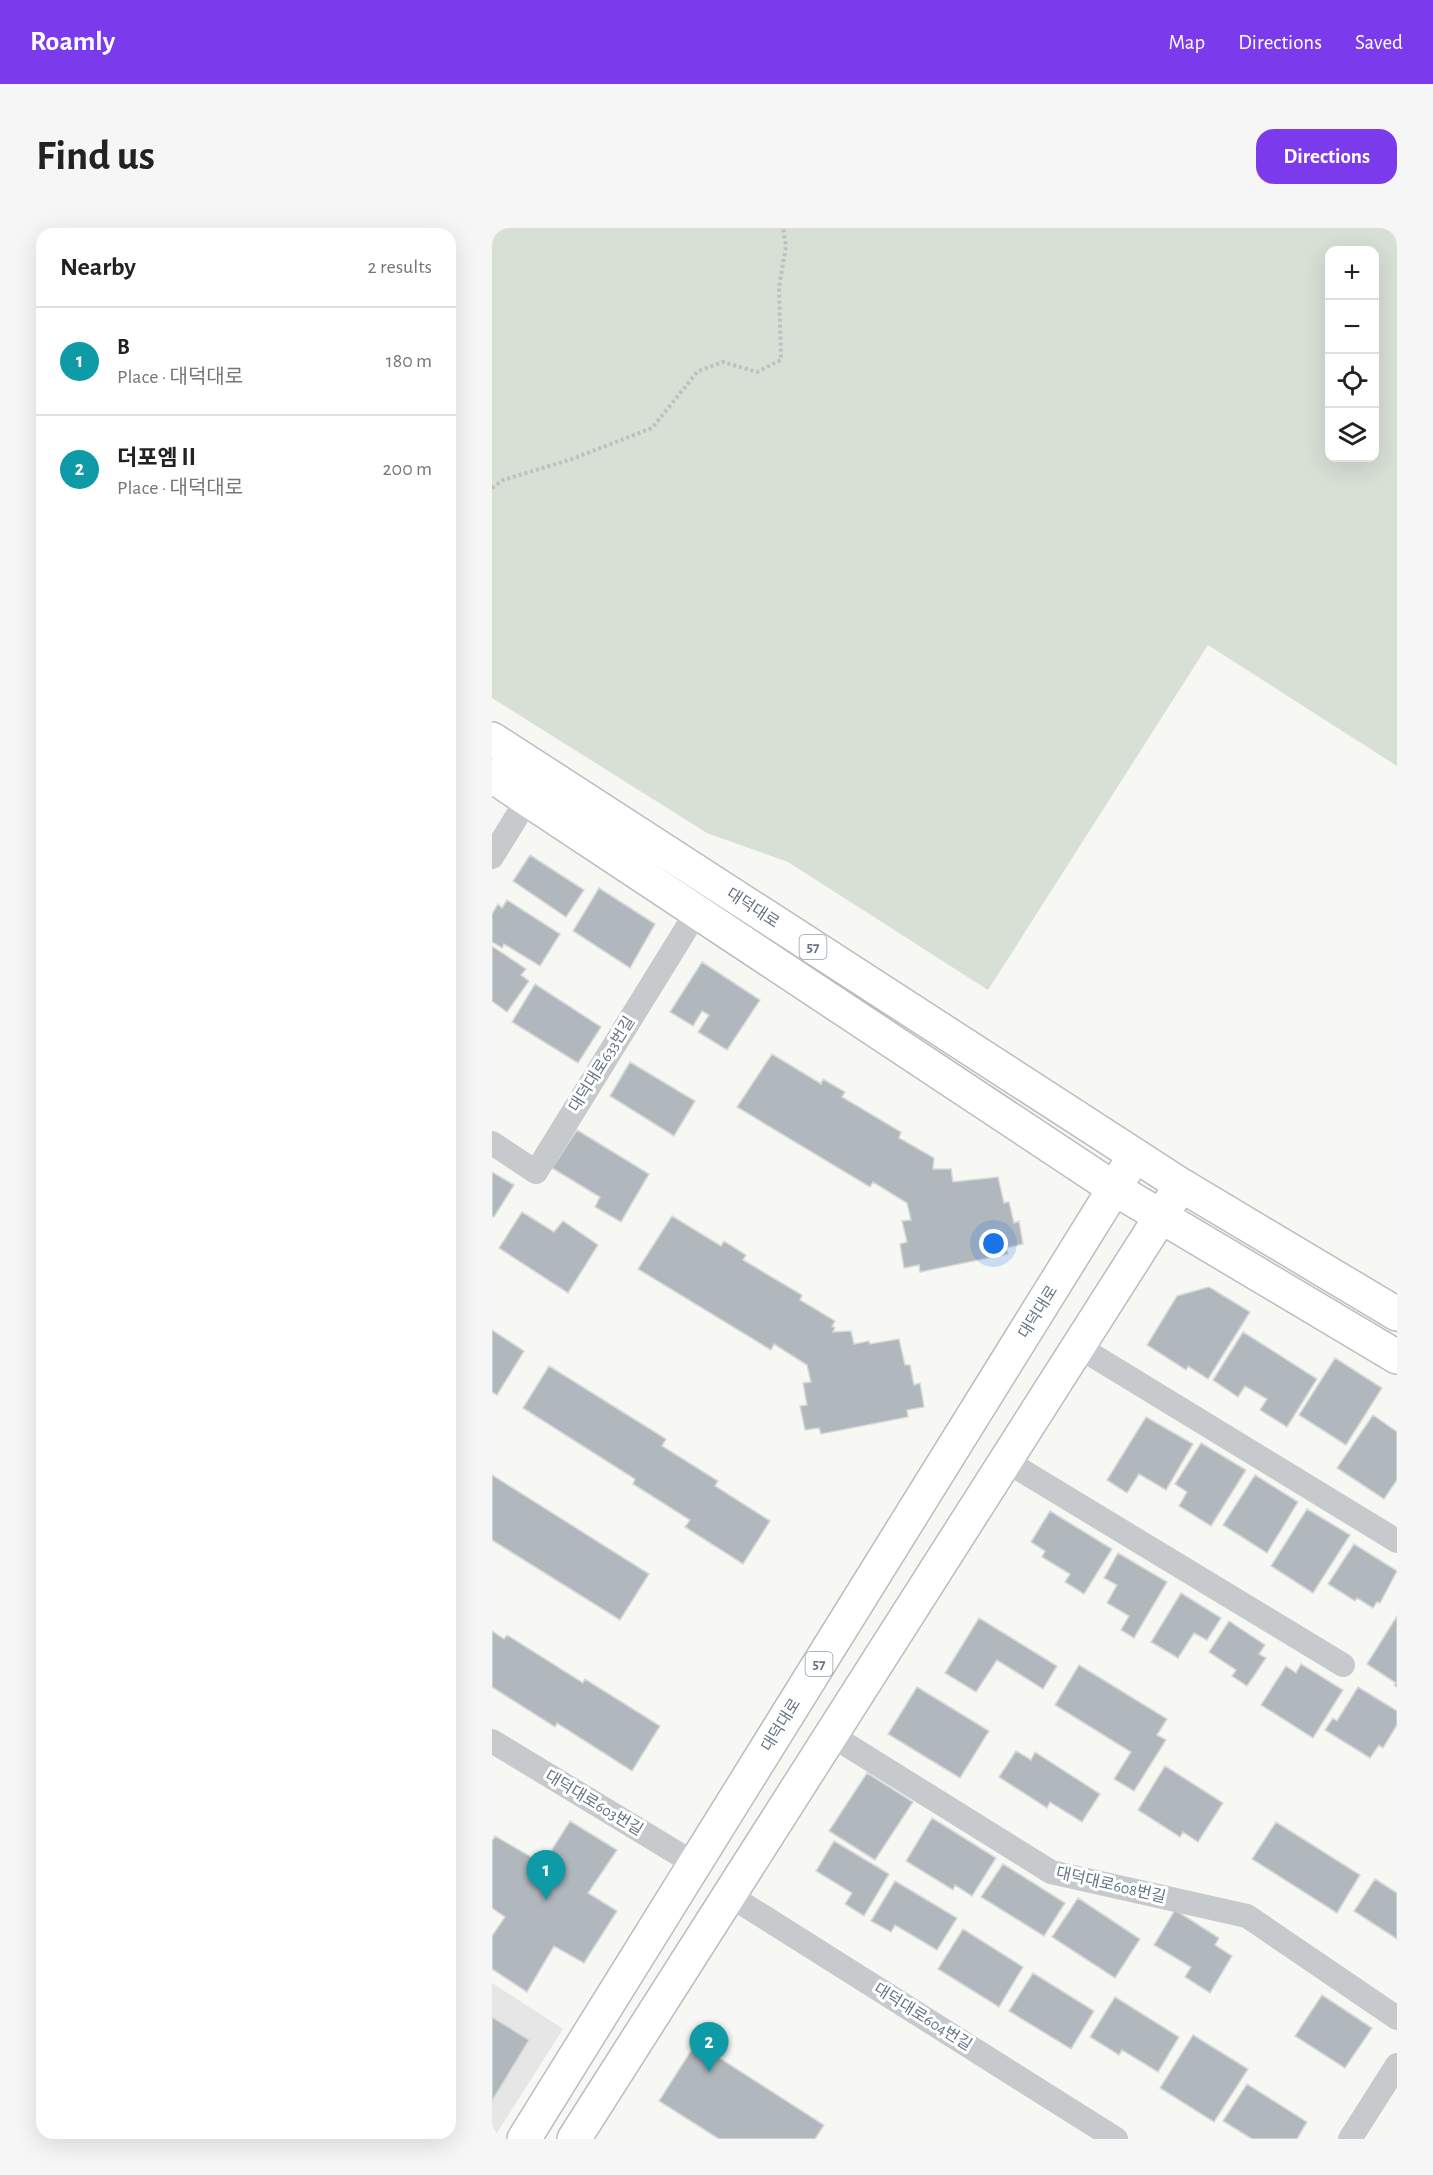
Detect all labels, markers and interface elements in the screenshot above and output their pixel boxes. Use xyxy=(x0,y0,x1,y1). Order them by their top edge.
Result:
text: Roamly xyxy=(30,28,115,56)
text: Map xyxy=(1169,32,1205,53)
text: Directions xyxy=(1238,32,1322,53)
text: Saved xyxy=(1355,32,1403,53)
button: Directions xyxy=(1256,129,1397,184)
text: Find us xyxy=(36,135,155,177)
map controls xyxy=(1325,246,1379,462)
button: + xyxy=(1325,246,1379,300)
text: Nearby xyxy=(60,254,136,280)
text: 2 results xyxy=(368,257,432,277)
button: − xyxy=(1325,300,1379,354)
text: B xyxy=(117,336,130,358)
text: 1 xyxy=(76,351,83,371)
text: 180 m xyxy=(386,351,432,371)
button: locate xyxy=(1325,354,1379,408)
text: Place · 대덕대로 xyxy=(117,367,243,387)
button: layers xyxy=(1325,408,1379,462)
text: 더포엠Ⅱ xyxy=(117,447,200,469)
text: 2 xyxy=(75,459,84,479)
text: 200 m xyxy=(382,459,432,479)
text: Place · 대덕대로 xyxy=(117,478,243,498)
street label: 대덕대로 xyxy=(724,885,782,931)
road number: 57 xyxy=(800,935,826,959)
street label: 대덕대로633번길 xyxy=(566,1014,638,1114)
your location xyxy=(979,1229,1008,1258)
street label: 대덕대로 xyxy=(1016,1283,1061,1341)
road number: 57 xyxy=(806,1652,832,1676)
street label: 대덕대로 xyxy=(759,1696,804,1754)
street label: 대덕대로603번길 xyxy=(542,1768,646,1838)
pin: 1 xyxy=(526,1850,566,1900)
street label: 대덕대로608번길 xyxy=(1055,1865,1167,1905)
street label: 대덕대로604번길 xyxy=(871,1981,975,2053)
pin: 2 xyxy=(690,2022,728,2072)

